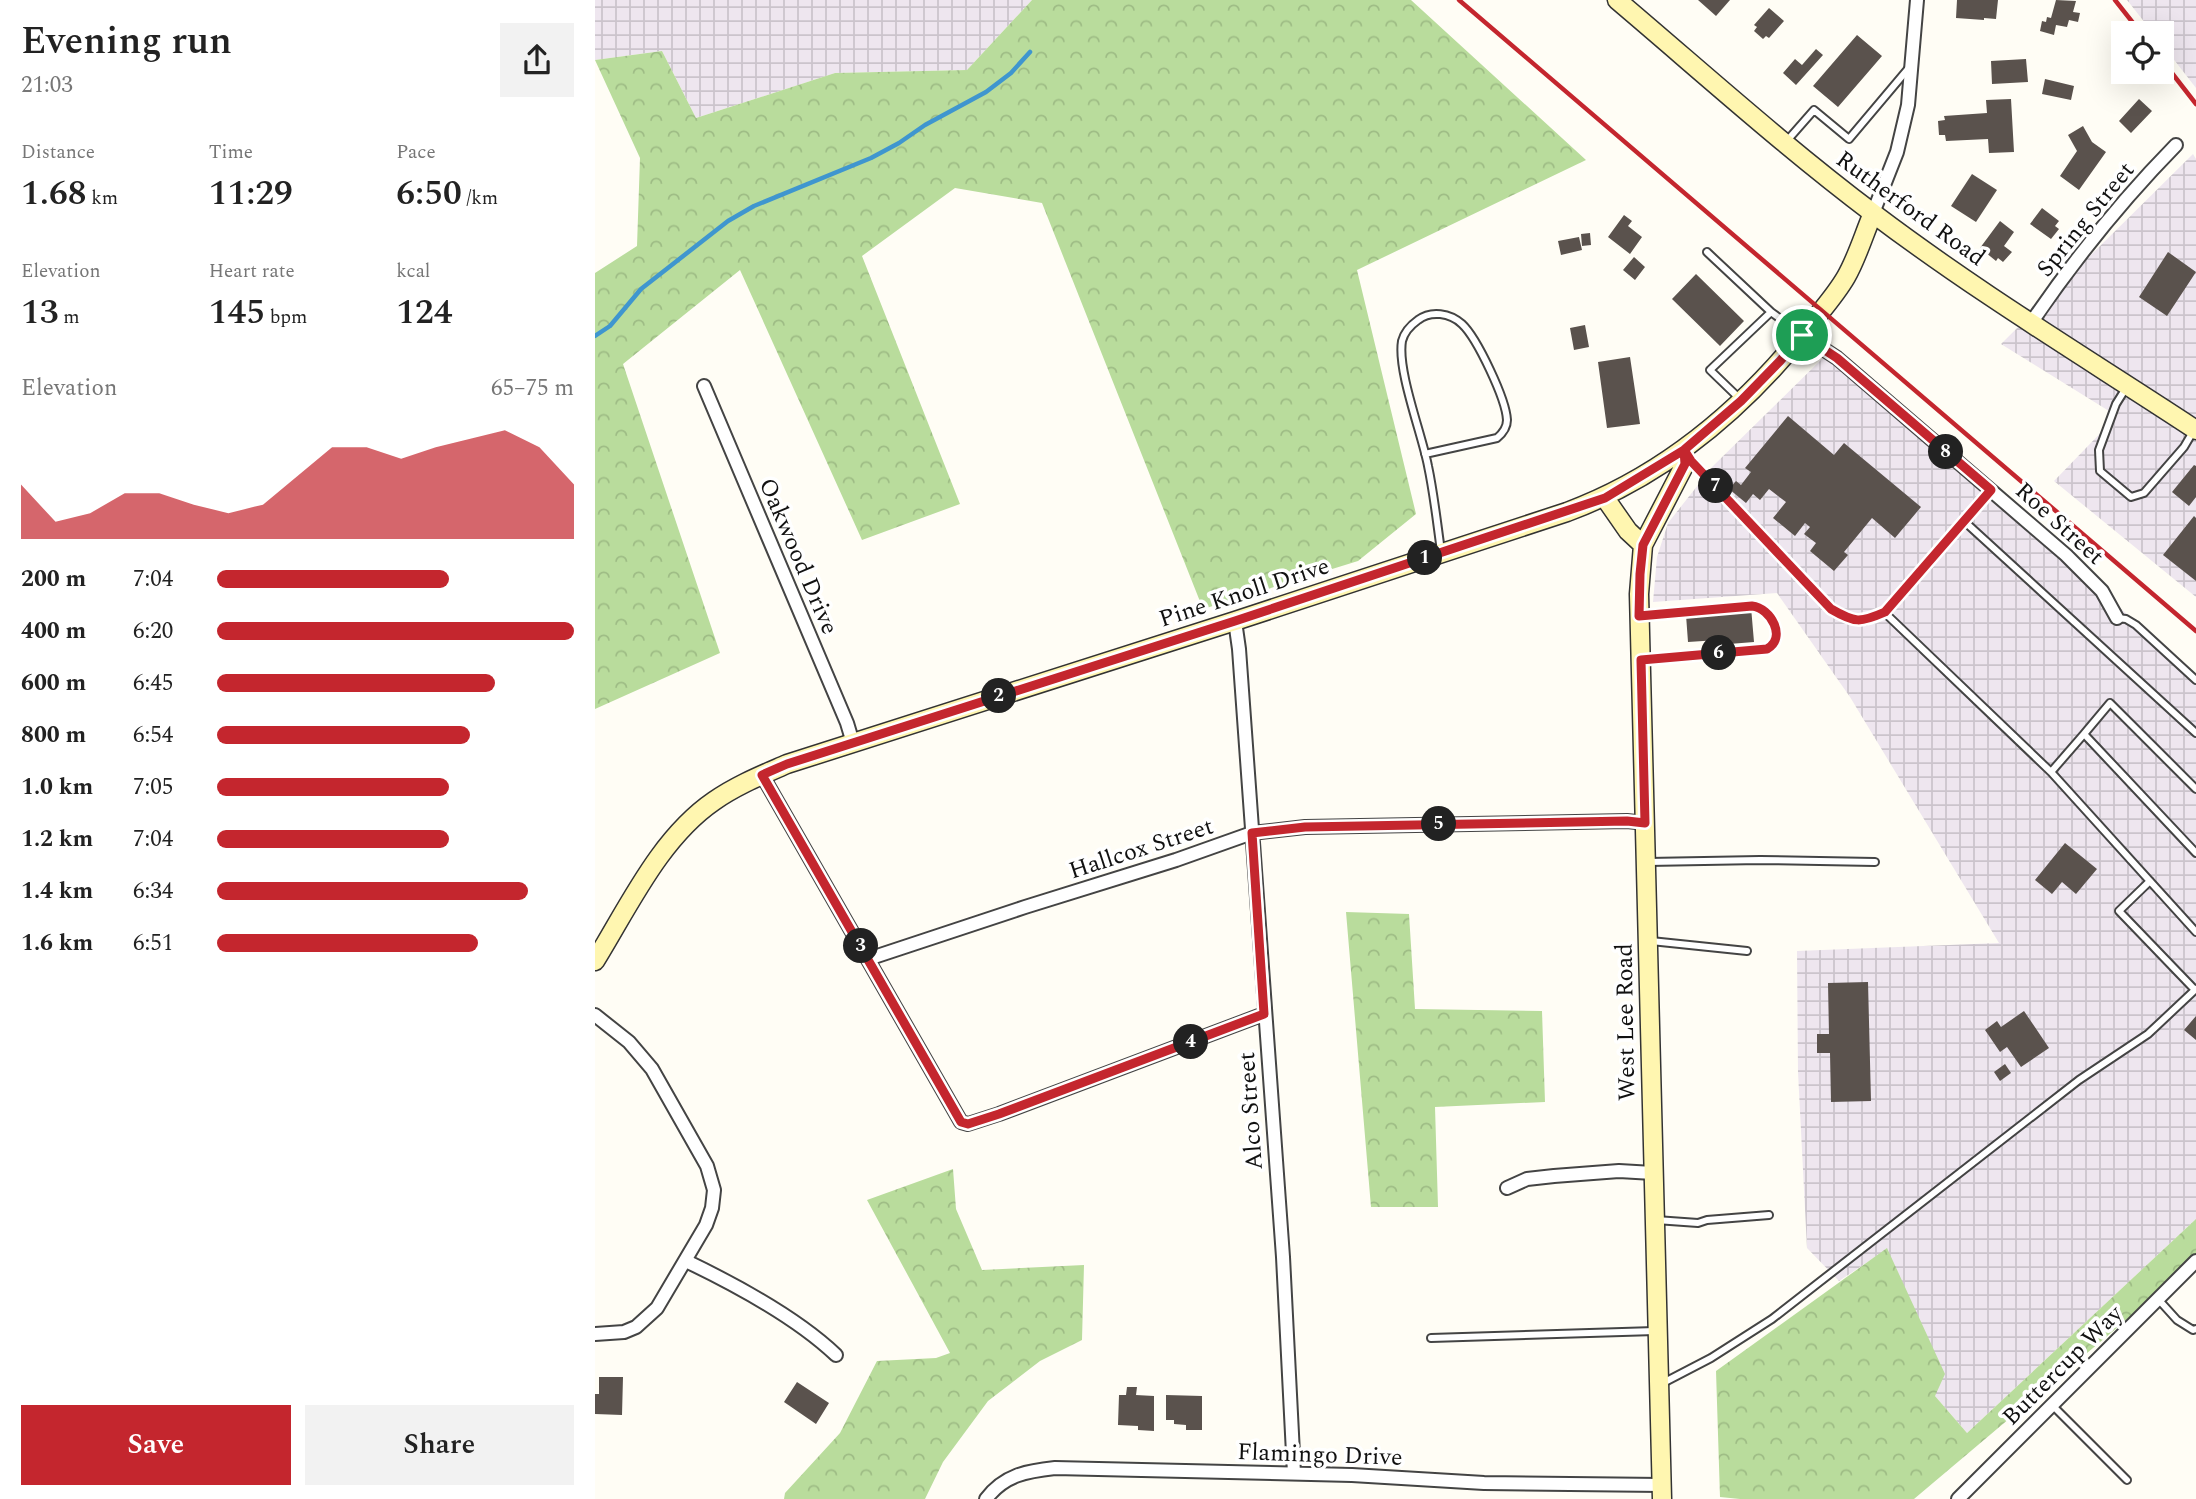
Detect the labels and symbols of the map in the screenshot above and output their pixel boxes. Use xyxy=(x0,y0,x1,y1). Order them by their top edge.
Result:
street label: Rutherford Road xyxy=(1828,142,1993,276)
street label: Spring Street xyxy=(2028,154,2144,285)
pin xyxy=(1772,305,1832,365)
pin: 8 xyxy=(1929,434,1963,470)
pin: 7 xyxy=(1699,468,1733,504)
street label: Oakwood Drive xyxy=(749,473,847,640)
street label: Roe Street xyxy=(2007,474,2112,574)
pin: 1 xyxy=(1407,540,1443,576)
street label: Pine Knoll Drive xyxy=(1154,548,1334,637)
pin: 6 xyxy=(1701,636,1737,670)
pin: 2 xyxy=(981,678,1017,714)
pin: 5 xyxy=(1421,806,1457,842)
street label: Hallcox Street xyxy=(1064,809,1218,889)
pin: 3 xyxy=(843,928,879,964)
street label: West Lee Road xyxy=(1607,943,1645,1101)
pin: 4 xyxy=(1173,1024,1209,1060)
street label: Alco Street xyxy=(1229,1051,1273,1171)
street label: Buttercup Way xyxy=(1994,1296,2132,1434)
street label: Flamingo Drive xyxy=(1237,1434,1403,1476)

